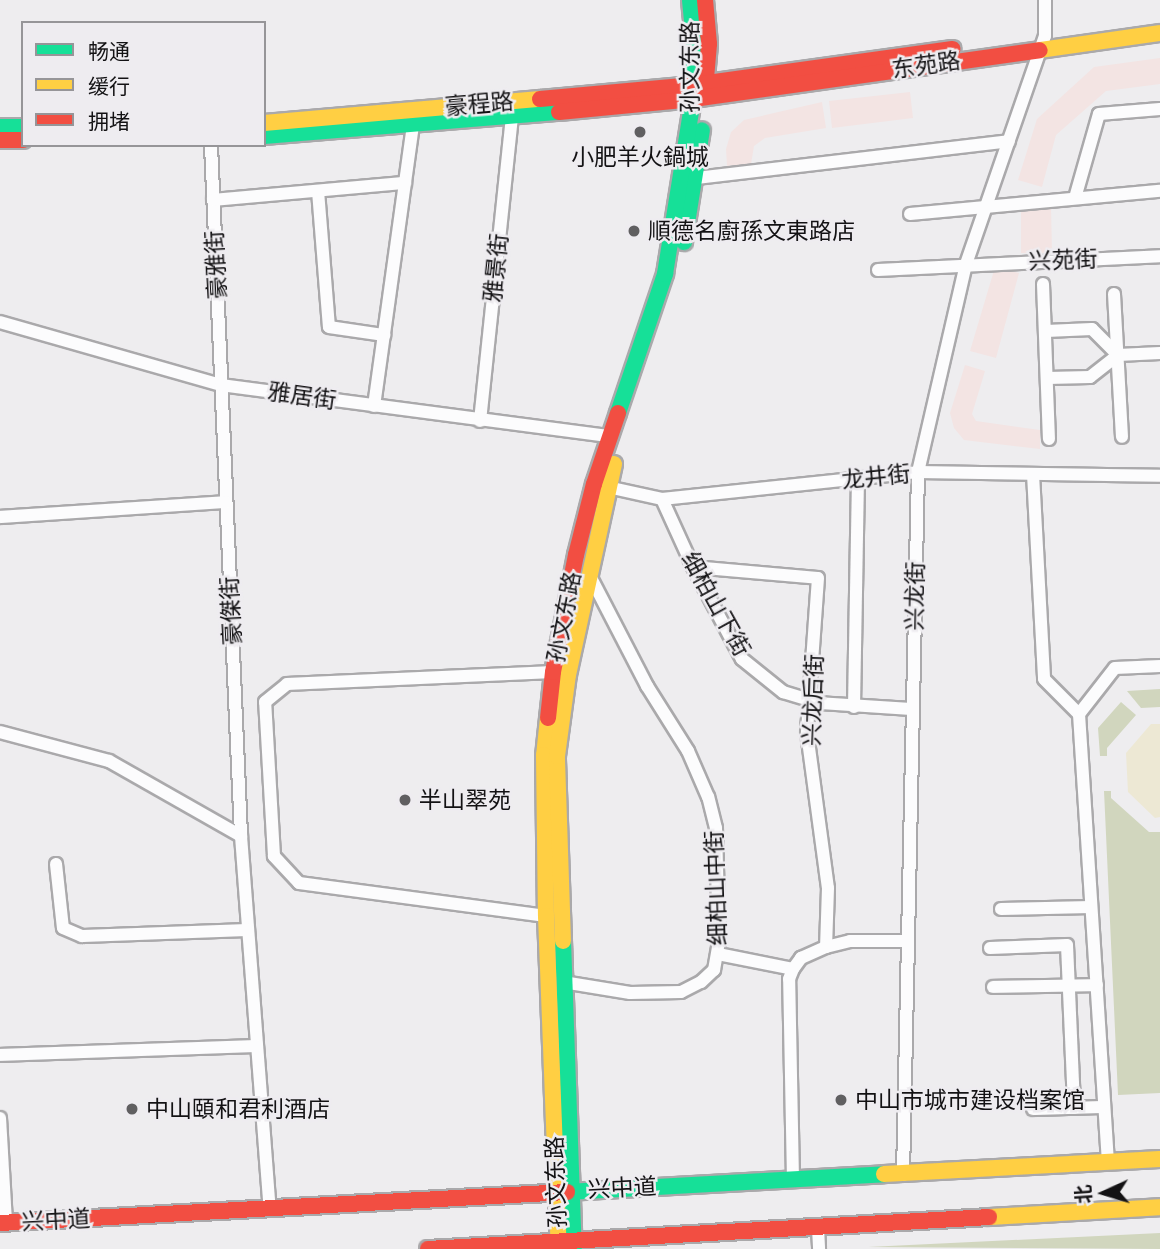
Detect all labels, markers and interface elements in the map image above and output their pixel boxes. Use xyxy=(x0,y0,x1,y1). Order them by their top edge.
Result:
legend xyxy=(21,21,266,147)
street label: 孙文东路 xyxy=(676,21,704,113)
text: 畅通 xyxy=(88,39,130,63)
street label: 东苑路 xyxy=(890,47,962,83)
text: 缓行 xyxy=(88,74,130,98)
street label: 豪程路 xyxy=(443,87,515,121)
text: 拥堵 xyxy=(88,109,130,133)
marker: 小肥羊火鍋城 xyxy=(632,124,648,140)
place label: 小肥羊火鍋城 xyxy=(571,143,709,171)
place label: 順德名廚孫文東路店 xyxy=(648,217,855,245)
marker: 順德名廚孫文東路店 xyxy=(626,223,642,239)
street label: 豪雅街 xyxy=(200,230,232,300)
street label: 雅景街 xyxy=(479,232,513,304)
street label: 兴苑街 xyxy=(1028,245,1098,275)
street label: 雅居街 xyxy=(266,378,338,414)
street label: 龙井街 xyxy=(840,460,912,494)
street label: 细柏山下街 xyxy=(676,547,756,661)
street label: 兴龙街 xyxy=(901,561,929,631)
street label: 孙文东路 xyxy=(542,569,586,665)
street label: 豪傑街 xyxy=(215,576,247,646)
street label: 兴龙后街 xyxy=(798,654,828,746)
place label: 半山翠苑 xyxy=(419,786,511,814)
marker: 半山翠苑 xyxy=(397,792,413,808)
street label: 细柏山中街 xyxy=(700,830,732,946)
place label: 中山市城市建设档案馆 xyxy=(855,1086,1085,1114)
marker: 中山市城市建设档案馆 xyxy=(833,1092,849,1108)
place label: 中山頤和君利酒店 xyxy=(146,1095,330,1123)
marker: 中山頤和君利酒店 xyxy=(124,1101,140,1117)
street label: 孙文东路 xyxy=(541,1136,571,1228)
north arrow xyxy=(1069,1158,1139,1228)
street label: 兴中道 xyxy=(587,1172,657,1204)
text: 北 xyxy=(1071,1184,1095,1205)
street label: 兴中道 xyxy=(21,1204,91,1236)

